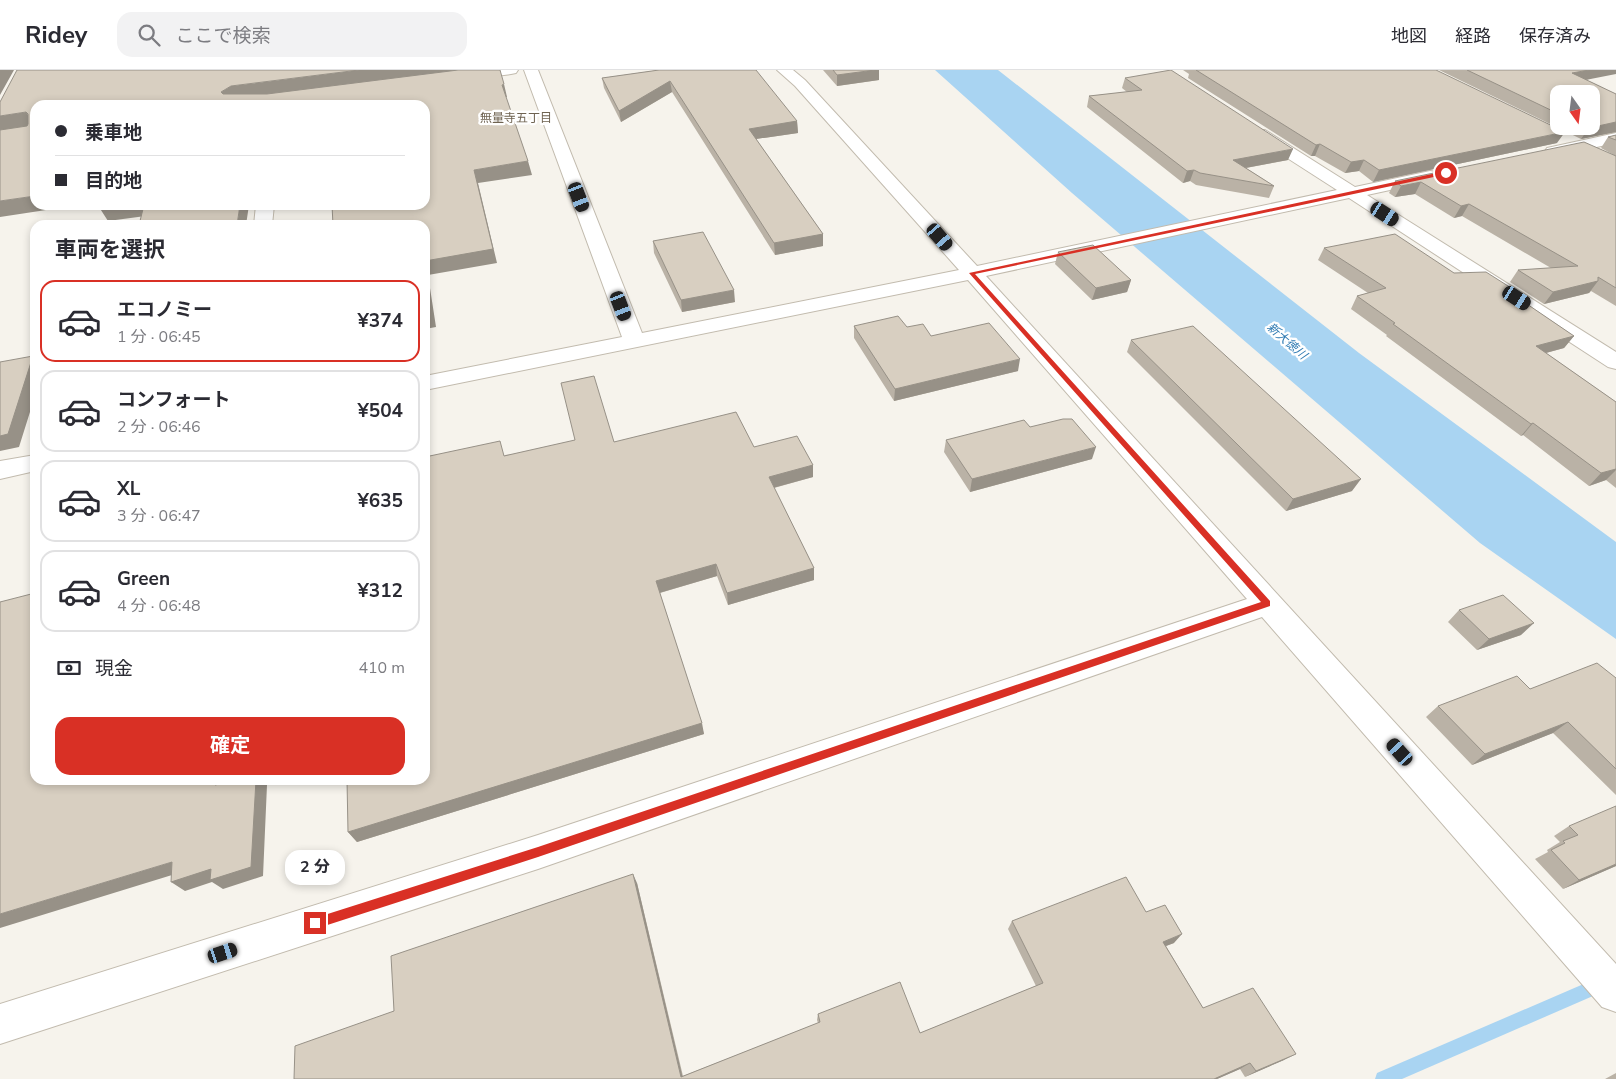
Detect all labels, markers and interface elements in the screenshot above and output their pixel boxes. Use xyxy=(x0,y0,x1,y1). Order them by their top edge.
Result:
search box xyxy=(117,12,467,57)
text: Ridey xyxy=(25,19,87,51)
icon: search xyxy=(135,21,163,49)
text: ここで検索 xyxy=(175,23,270,49)
text: 地図 xyxy=(1391,24,1427,48)
text: 経路 xyxy=(1455,24,1491,48)
text: 保存済み xyxy=(1519,24,1591,48)
north arrow xyxy=(1550,85,1600,135)
map controls xyxy=(1550,85,1600,135)
district label: 無量寺五丁目 xyxy=(480,110,552,126)
text: 乗車地 xyxy=(85,120,142,146)
route start xyxy=(1435,162,1457,184)
text: 目的地 xyxy=(85,168,142,194)
car xyxy=(566,180,591,214)
car xyxy=(1368,200,1401,228)
car xyxy=(924,221,955,253)
text: 車両を選択 xyxy=(55,235,165,265)
car xyxy=(1500,284,1533,312)
car xyxy=(608,289,633,323)
text: エコノミー xyxy=(117,297,212,323)
icon: car xyxy=(57,299,102,344)
text: ¥374 xyxy=(357,308,403,334)
water label: 新大徳川 xyxy=(1264,319,1312,364)
text: 1 分 · 06:45 xyxy=(117,326,201,348)
text: コンフォート xyxy=(117,387,230,413)
icon: car xyxy=(57,389,102,434)
text: ¥504 xyxy=(357,398,403,424)
text: 2 分 · 06:46 xyxy=(117,416,201,438)
text: XL xyxy=(117,476,140,502)
icon: car xyxy=(57,479,102,524)
text: ¥635 xyxy=(357,488,403,514)
text: 3 分 · 06:47 xyxy=(117,505,201,527)
text: Green xyxy=(117,566,170,592)
icon: car xyxy=(57,569,102,614)
text: ¥312 xyxy=(357,578,403,604)
text: 4 分 · 06:48 xyxy=(117,595,201,617)
icon: cash xyxy=(55,654,83,682)
text: 現金 xyxy=(95,656,133,682)
text: 410 m xyxy=(358,657,405,679)
button: 確定 xyxy=(55,717,405,775)
car xyxy=(1384,736,1415,768)
callout: 2 分 xyxy=(285,850,345,886)
text: 2 分 xyxy=(300,856,330,878)
route end xyxy=(304,912,326,934)
car xyxy=(206,941,239,965)

